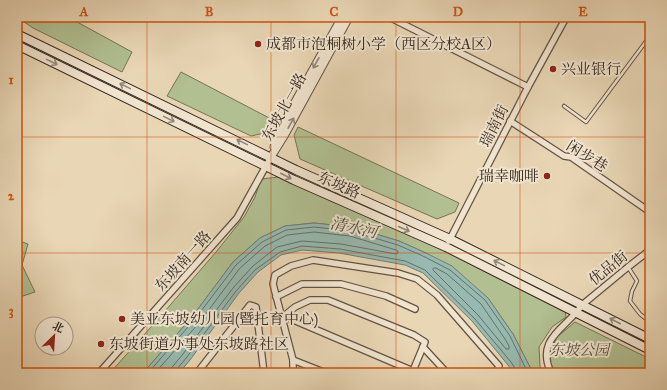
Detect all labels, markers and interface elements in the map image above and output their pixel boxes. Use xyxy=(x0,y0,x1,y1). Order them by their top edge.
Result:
text: A xyxy=(79,4,89,20)
text: B xyxy=(205,4,214,20)
text: C xyxy=(330,4,339,20)
text: D xyxy=(453,4,463,20)
text: E xyxy=(578,4,588,20)
place label: 成都市泡桐树小学（西区分校A区） xyxy=(266,35,501,53)
marker: 成都市泡桐树小学（西区分校A区） xyxy=(253,39,263,49)
one-way arrow xyxy=(312,57,320,69)
one-way arrow xyxy=(46,59,58,66)
place label: 兴业银行 xyxy=(561,60,621,78)
marker: 兴业银行 xyxy=(548,64,558,74)
street label: 东坡北一路 xyxy=(258,70,310,144)
text: 1 xyxy=(8,72,14,88)
one-way arrow xyxy=(119,82,131,89)
street label: 瑞南街 xyxy=(476,102,512,150)
one-way arrow xyxy=(163,116,175,123)
one-way arrow xyxy=(288,117,295,129)
street label: 闲步巷 xyxy=(563,136,611,176)
one-way arrow xyxy=(236,138,248,146)
place label: 瑞幸咖啡 xyxy=(479,167,539,185)
street label: 东坡路 xyxy=(315,168,363,202)
marker: 瑞幸咖啡 xyxy=(542,171,552,181)
one-way arrow xyxy=(279,173,291,180)
text: 2 xyxy=(8,188,15,204)
water label: 清水河 xyxy=(328,213,382,242)
one-way arrow xyxy=(398,226,410,233)
street label: 东坡南一路 xyxy=(151,227,215,295)
street label: 优品街 xyxy=(585,247,631,289)
one-way arrow xyxy=(493,259,505,267)
text: 3 xyxy=(8,303,14,319)
place label: 美亚东坡幼儿园(暨托育中心) xyxy=(130,310,318,329)
marker: 美亚东坡幼儿园(暨托育中心) xyxy=(117,314,127,324)
north arrow xyxy=(34,316,74,356)
one-way arrow xyxy=(609,317,621,324)
text: 北 xyxy=(50,319,66,336)
place label: 东坡街道办事处东坡路社区 xyxy=(109,335,289,353)
marker: 东坡街道办事处东坡路社区 xyxy=(96,339,106,349)
park label: 东坡公园 xyxy=(549,341,611,359)

